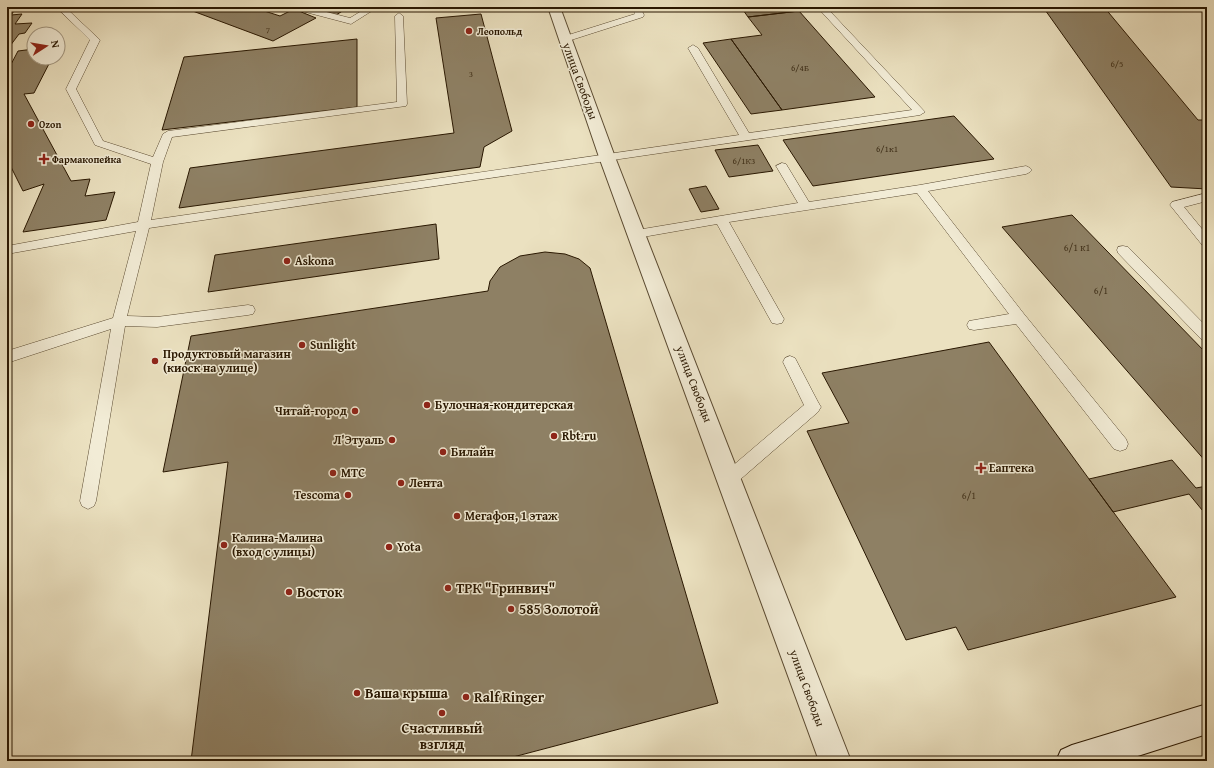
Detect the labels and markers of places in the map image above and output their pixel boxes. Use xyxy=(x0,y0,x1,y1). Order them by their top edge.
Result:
place label: Леопольд xyxy=(477,24,522,39)
marker: Леопольд xyxy=(464,26,474,36)
place label: Ozon xyxy=(39,117,61,132)
marker: Ozon xyxy=(26,119,36,129)
place label: Фармакопейка xyxy=(52,152,122,167)
marker: Фармакопейка xyxy=(39,154,49,164)
place label: Askona xyxy=(295,252,335,269)
marker: Askona xyxy=(282,256,292,266)
place label: Sunlight xyxy=(310,336,356,353)
marker: Sunlight xyxy=(297,340,307,350)
place label: Продуктовый магазин (киоск на улице) xyxy=(163,345,291,376)
marker: Продуктовый магазин (киоск на улице) xyxy=(150,356,160,366)
place label: Булочная-кондитерская xyxy=(435,396,574,413)
marker: Булочная-кондитерская xyxy=(422,400,432,410)
place label: Читай-город xyxy=(275,402,348,419)
marker: Читай-город xyxy=(350,406,360,416)
place label: Rbt.ru xyxy=(562,427,596,444)
place label: Л'Этуаль xyxy=(333,431,384,448)
marker: Rbt.ru xyxy=(549,431,559,441)
marker: Л'Этуаль xyxy=(387,435,397,445)
place label: Билайн xyxy=(451,443,495,460)
marker: Билайн xyxy=(438,447,448,457)
place label: Еаптека xyxy=(989,459,1035,476)
marker: Еаптека xyxy=(976,463,986,473)
place label: МТС xyxy=(341,464,365,481)
marker: МТС xyxy=(328,468,338,478)
place label: Лента xyxy=(409,474,444,491)
marker: Лента xyxy=(396,478,406,488)
place label: Tescoma xyxy=(294,486,341,503)
marker: Tescoma xyxy=(343,490,353,500)
place label: Мегафон, 1 этаж xyxy=(465,507,558,524)
marker: Мегафон, 1 этаж xyxy=(452,511,462,521)
place label: Калина-Малина (вход с улицы) xyxy=(232,529,324,560)
place label: Yota xyxy=(397,538,422,555)
marker: Калина-Малина (вход с улицы) xyxy=(219,540,229,550)
marker: Yota xyxy=(384,542,394,552)
place label: ТРК "Гринвич" xyxy=(456,578,555,598)
place label: Восток xyxy=(297,582,343,602)
marker: ТРК "Гринвич" xyxy=(443,583,453,593)
marker: Восток xyxy=(284,587,294,597)
place label: 585 Золотой xyxy=(519,599,599,619)
marker: 585 Золотой xyxy=(506,604,516,614)
place label: Ваша крыша xyxy=(365,683,449,703)
place label: Ralf Ringer xyxy=(474,687,545,707)
marker: Ваша крыша xyxy=(352,688,362,698)
marker: Ralf Ringer xyxy=(461,692,471,702)
marker: Счастливый взгляд xyxy=(437,708,447,718)
place label: Счастливый взгляд xyxy=(401,718,483,754)

